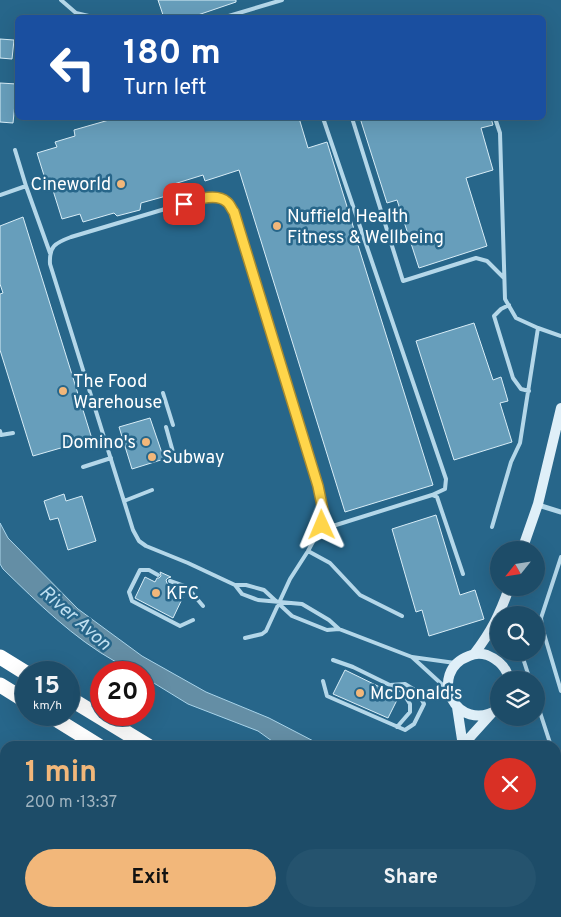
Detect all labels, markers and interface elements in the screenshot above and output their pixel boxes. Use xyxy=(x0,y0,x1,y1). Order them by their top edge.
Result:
text: 180 m xyxy=(123,32,221,76)
icon: left xyxy=(40,35,105,100)
text: Turn left xyxy=(123,75,206,102)
place label: Cineworld xyxy=(30,174,111,197)
marker: Cineworld xyxy=(115,178,127,190)
pin xyxy=(163,183,205,225)
icon: arrive xyxy=(170,190,198,218)
place label: Nuffield Health Fitness & Wellbeing xyxy=(287,206,444,250)
marker: Nuffield Health Fitness & Wellbeing xyxy=(271,220,283,232)
place label: The Food Warehouse xyxy=(73,371,162,415)
marker: The Food Warehouse xyxy=(57,385,69,397)
place label: Domino's xyxy=(61,432,136,455)
marker: Domino's xyxy=(140,436,152,448)
place label: Subway xyxy=(162,447,225,470)
marker: Subway xyxy=(146,451,158,463)
position arrow xyxy=(295,498,347,550)
north arrow xyxy=(490,541,545,596)
map controls xyxy=(490,541,545,726)
water label: River Avon xyxy=(34,581,116,657)
place label: KFC xyxy=(166,583,199,606)
marker: KFC xyxy=(150,587,162,599)
button: search xyxy=(490,606,545,661)
speed limit sign: 20 xyxy=(90,661,155,726)
text: 15 xyxy=(35,671,60,703)
button: layers xyxy=(490,671,545,726)
place label: McDonald's xyxy=(370,683,462,706)
marker: McDonald's xyxy=(354,687,366,699)
text: km/h xyxy=(33,698,62,714)
text: 1 min xyxy=(25,755,97,792)
button: close xyxy=(484,758,536,810)
text: 200 m · 13:37 xyxy=(25,793,117,813)
button: Exit xyxy=(25,849,276,907)
button: Share xyxy=(286,849,536,907)

